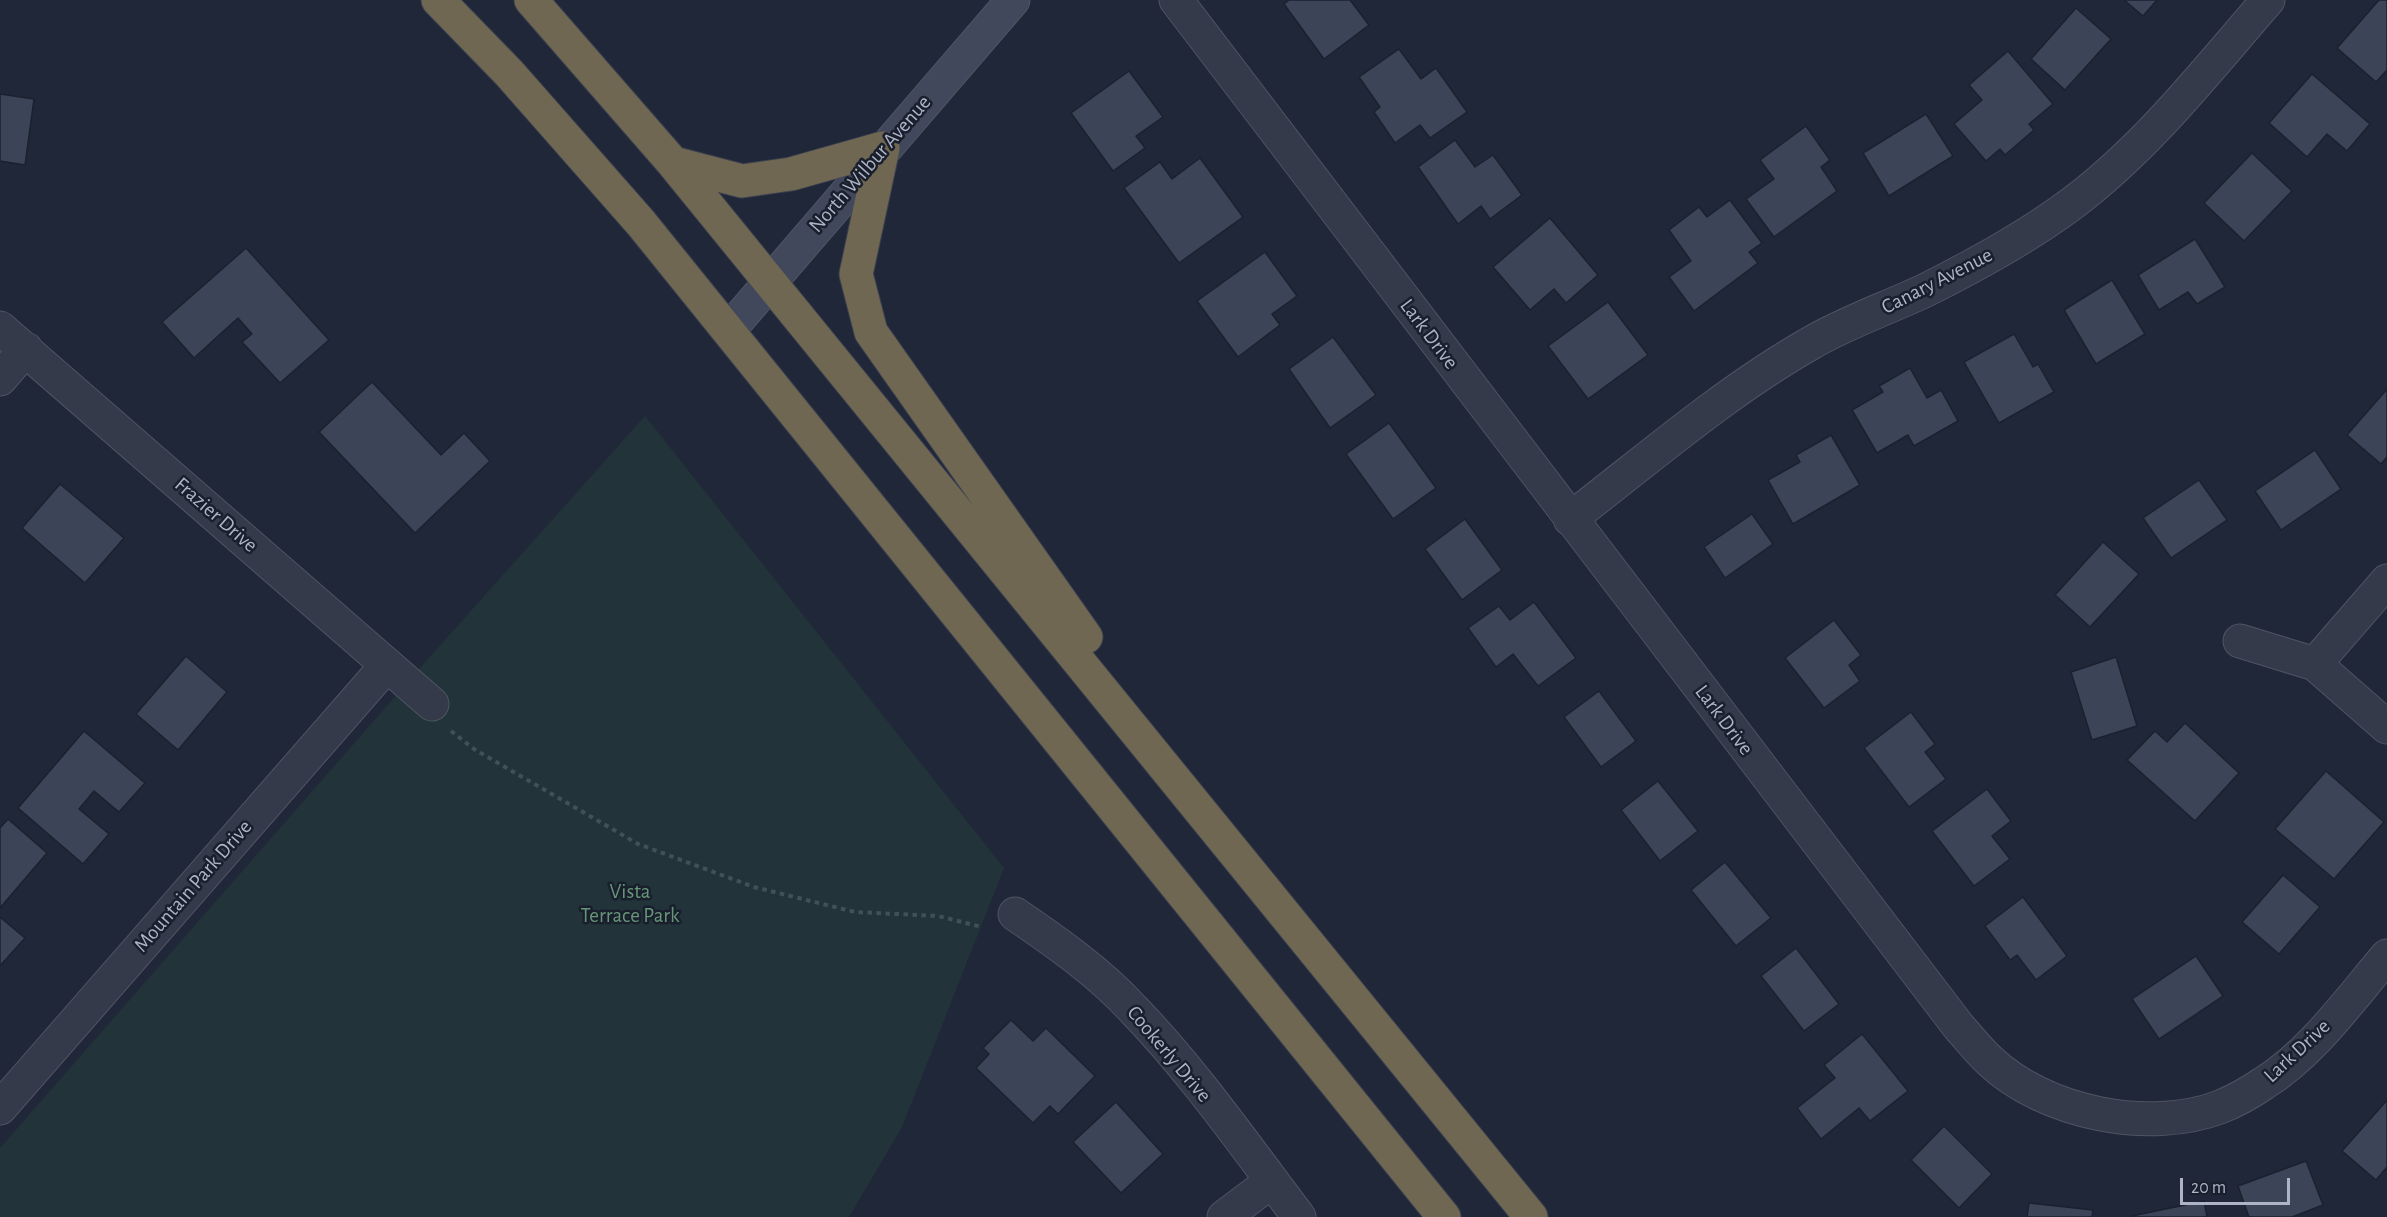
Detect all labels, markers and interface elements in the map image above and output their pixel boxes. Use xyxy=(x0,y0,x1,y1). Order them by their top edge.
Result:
street label: North Wilbur Avenue xyxy=(804,90,936,238)
street label: Canary Avenue xyxy=(1877,242,1997,320)
street label: Lark Drive xyxy=(1394,294,1464,374)
street label: Frazier Drive xyxy=(169,472,263,558)
street label: Lark Drive xyxy=(1689,680,1759,760)
street label: Mountain Park Drive xyxy=(129,815,257,957)
park label: Vista Terrace Park xyxy=(580,879,680,929)
street label: Cookerly Drive xyxy=(1121,1001,1217,1107)
street label: Lark Drive xyxy=(2259,1014,2335,1088)
scale bar xyxy=(2183,1166,2292,1204)
text: 20 m xyxy=(2191,1179,2226,1197)

